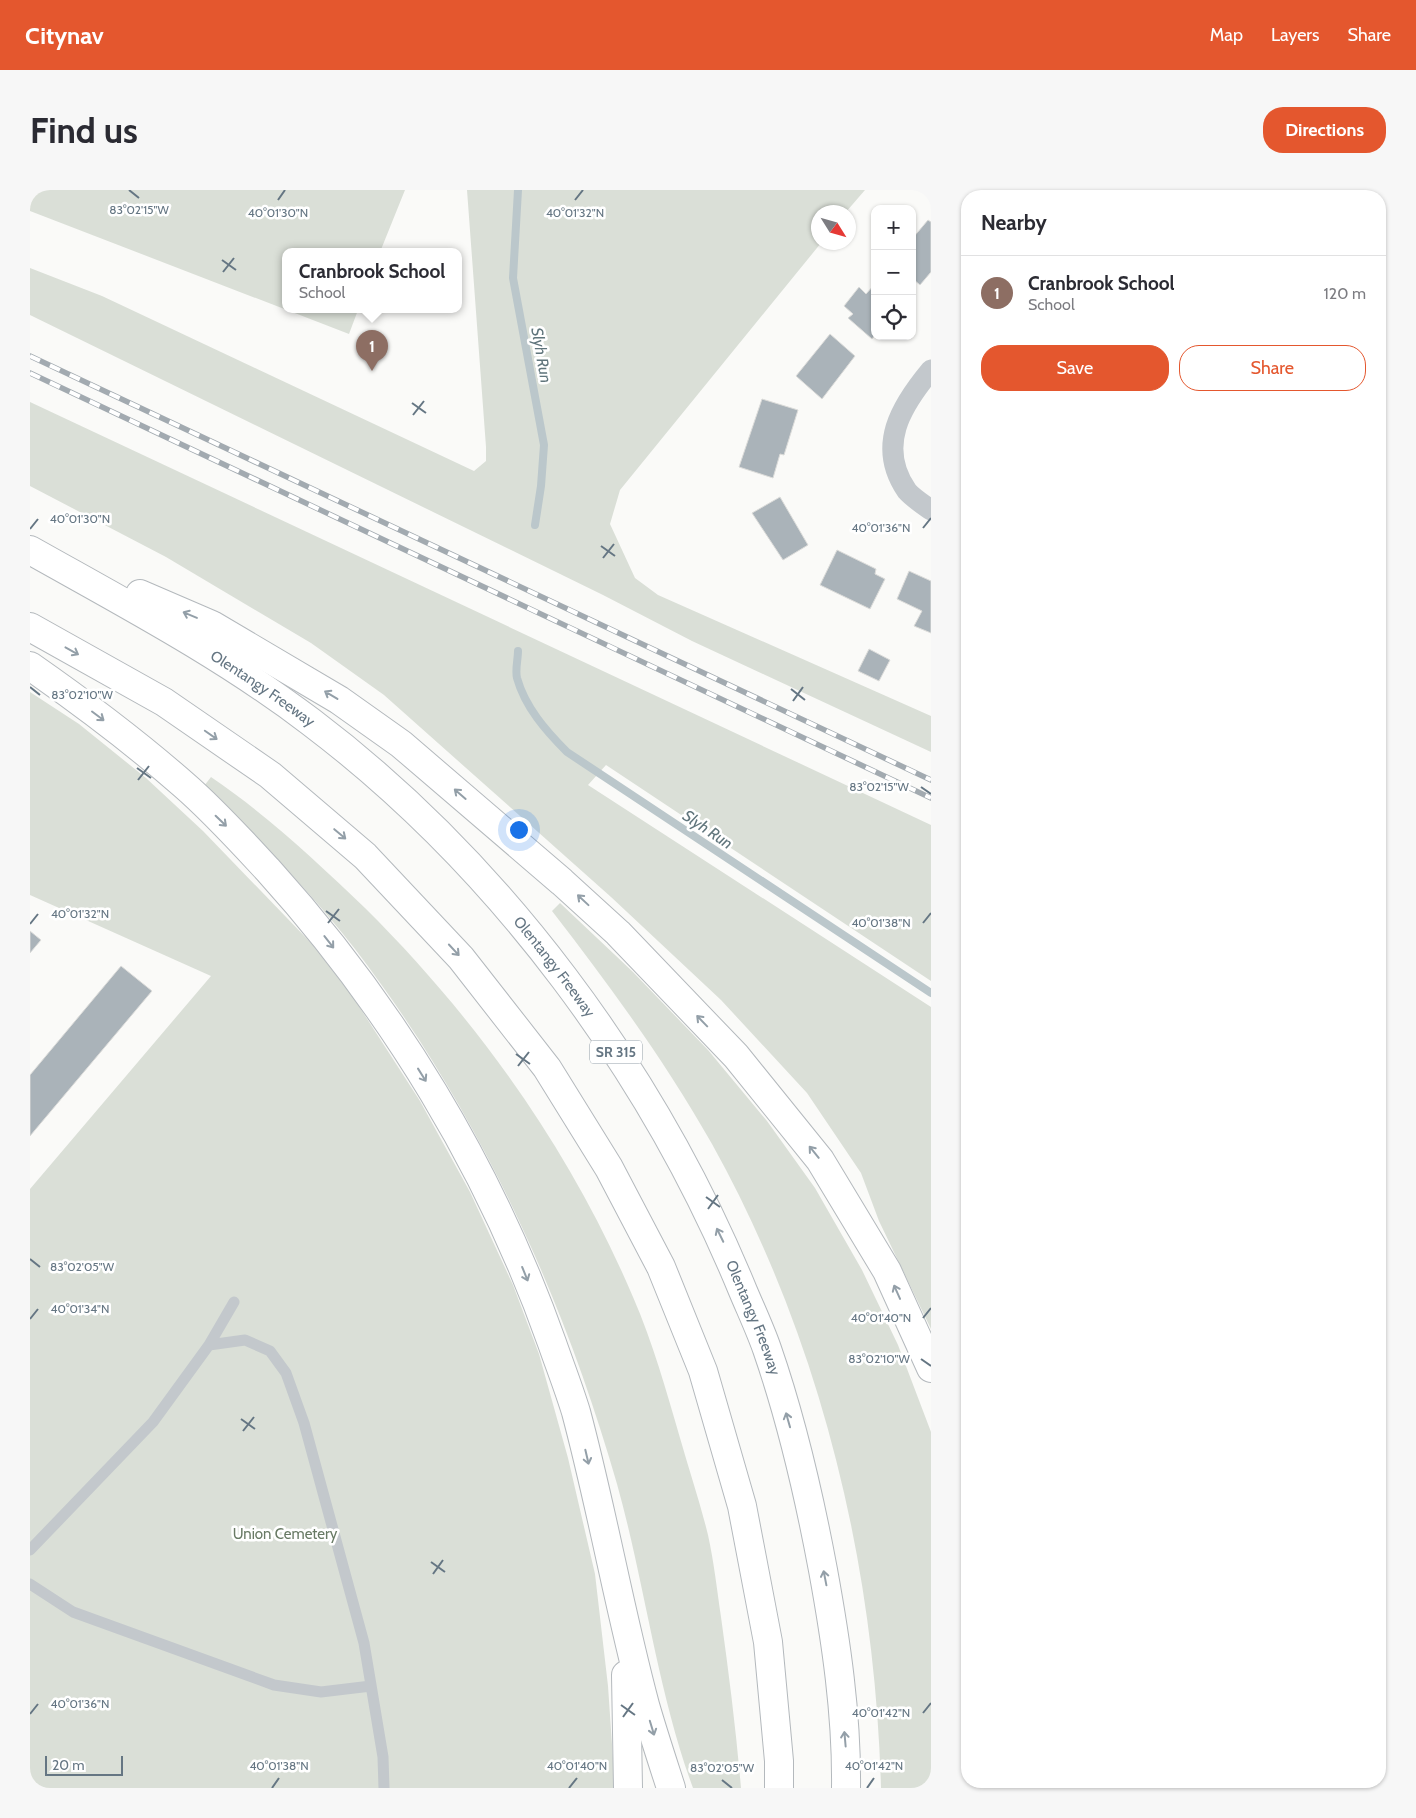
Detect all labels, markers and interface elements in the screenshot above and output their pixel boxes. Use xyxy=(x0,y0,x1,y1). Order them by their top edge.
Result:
text: Citynav xyxy=(25,21,104,50)
text: Map xyxy=(1210,24,1243,46)
text: Layers xyxy=(1271,24,1320,46)
text: Share xyxy=(1348,24,1391,46)
button: Directions xyxy=(1263,107,1386,153)
text: Find us xyxy=(30,109,138,152)
text: 83°02'15"W xyxy=(109,202,169,217)
text: 40°01'30"N xyxy=(248,205,308,220)
text: 40°01'32"N xyxy=(546,205,604,220)
north arrow xyxy=(811,205,856,250)
map controls xyxy=(871,205,916,340)
button: + xyxy=(871,205,916,250)
text: Nearby xyxy=(981,210,1047,235)
popup xyxy=(282,248,462,313)
button: − xyxy=(871,250,916,295)
text: Cranbrook School xyxy=(299,260,445,283)
text: Cranbrook School xyxy=(1028,272,1175,295)
text: School xyxy=(299,283,345,302)
text: 1 xyxy=(994,284,1000,303)
text: 120 m xyxy=(1324,284,1366,303)
button: locate xyxy=(871,295,916,340)
text: School xyxy=(1028,295,1075,314)
water label: Slyh Run xyxy=(527,326,556,384)
pin: 1 xyxy=(356,330,388,371)
button: Save xyxy=(981,345,1169,391)
button: Share xyxy=(1179,345,1366,391)
text: 40°01'30"N xyxy=(50,511,110,526)
text: 40°01'36"N xyxy=(852,520,910,535)
one-way arrow xyxy=(182,610,197,619)
one-way arrow xyxy=(65,646,80,656)
street label: Olentangy Freeway xyxy=(207,647,319,731)
text: 83°02'10"W xyxy=(51,687,113,702)
one-way arrow xyxy=(324,690,338,700)
one-way arrow xyxy=(91,710,104,721)
one-way arrow xyxy=(204,730,218,740)
text: 83°02'15"W xyxy=(849,779,909,794)
one-way arrow xyxy=(453,788,466,799)
water label: Slyh Run xyxy=(679,806,736,853)
one-way arrow xyxy=(215,815,228,827)
your location xyxy=(506,817,532,843)
one-way arrow xyxy=(333,829,346,840)
one-way arrow xyxy=(576,894,589,906)
text: 40°01'32"N xyxy=(51,906,109,921)
street label: Olentangy Freeway xyxy=(510,913,599,1021)
text: 40°01'38"N xyxy=(851,915,911,930)
one-way arrow xyxy=(324,935,334,949)
one-way arrow xyxy=(448,943,460,956)
one-way arrow xyxy=(696,1015,708,1027)
road number: SR 315 xyxy=(590,1040,642,1064)
one-way arrow xyxy=(417,1068,428,1082)
one-way arrow xyxy=(808,1146,819,1159)
one-way arrow xyxy=(714,1228,724,1243)
street label: Olentangy Freeway xyxy=(722,1257,784,1378)
text: 83°02'05"W xyxy=(50,1259,115,1274)
one-way arrow xyxy=(521,1266,530,1281)
one-way arrow xyxy=(891,1285,901,1300)
text: 40°01'34"N xyxy=(51,1301,109,1316)
text: 40°01'40"N xyxy=(851,1310,911,1325)
text: 83°02'10"W xyxy=(848,1351,910,1366)
one-way arrow xyxy=(782,1413,792,1429)
one-way arrow xyxy=(583,1449,592,1465)
park label: Union Cemetery xyxy=(233,1525,338,1543)
one-way arrow xyxy=(819,1571,829,1587)
text: 40°01'36"N xyxy=(51,1696,109,1711)
text: 40°01'42"N xyxy=(852,1705,910,1720)
one-way arrow xyxy=(648,1720,658,1736)
one-way arrow xyxy=(840,1732,849,1748)
scale bar xyxy=(45,1753,122,1776)
text: 20 m xyxy=(52,1756,85,1774)
text: 40°01'38"N xyxy=(249,1758,309,1773)
text: 40°01'40"N xyxy=(547,1758,607,1773)
text: 40°01'42"N xyxy=(845,1758,903,1773)
text: 83°02'05"W xyxy=(690,1760,755,1775)

